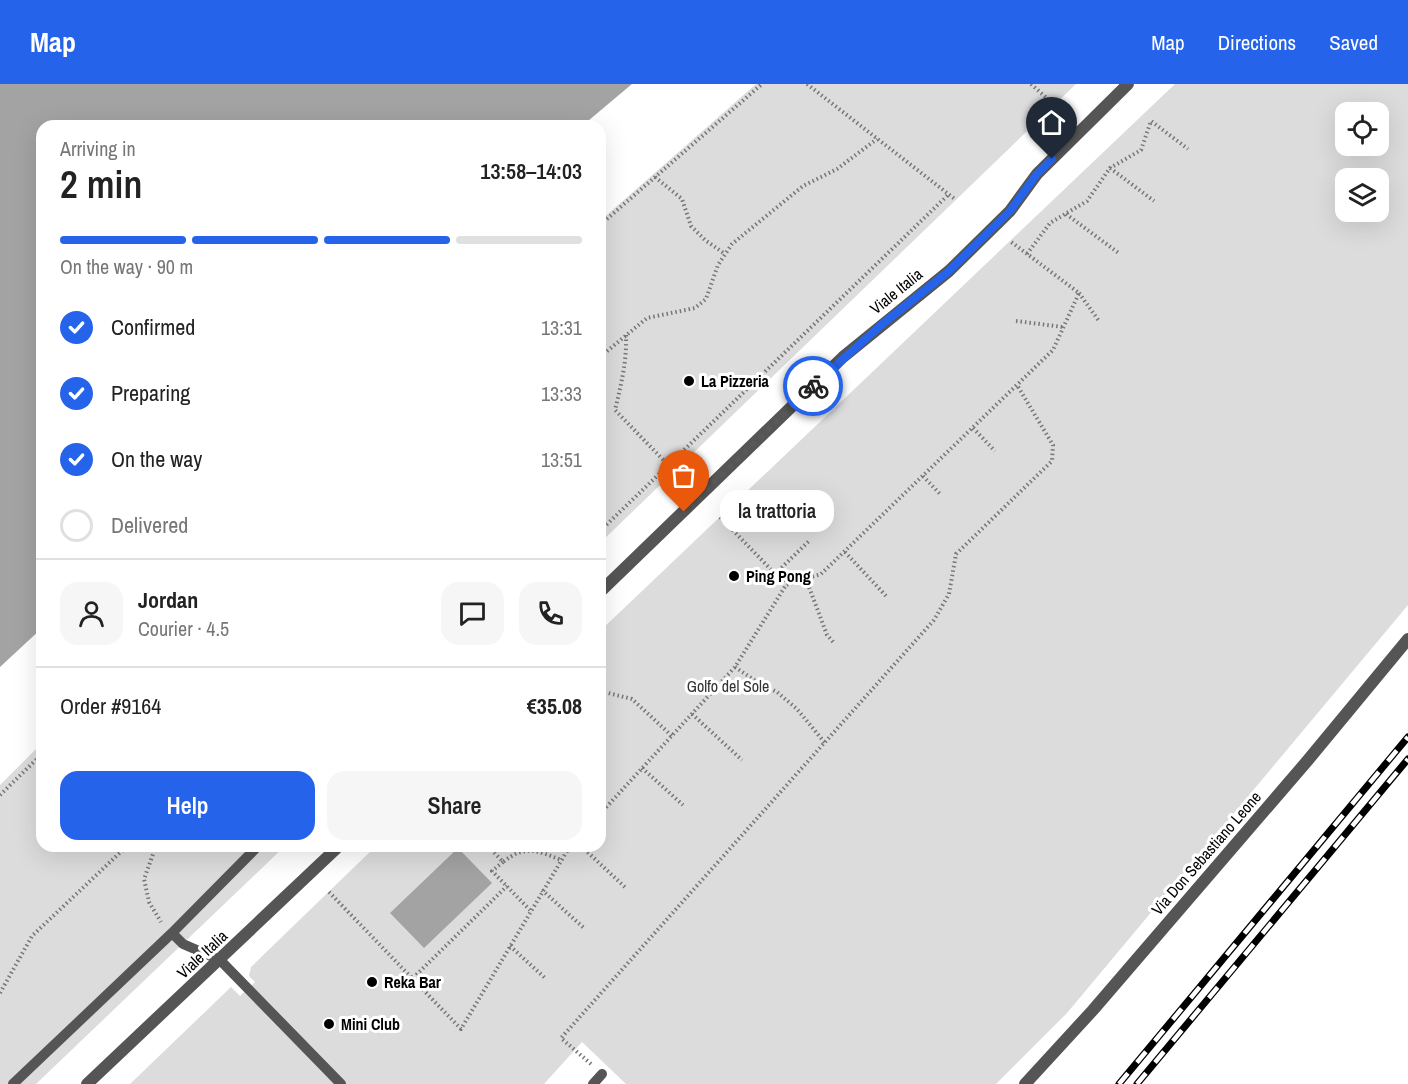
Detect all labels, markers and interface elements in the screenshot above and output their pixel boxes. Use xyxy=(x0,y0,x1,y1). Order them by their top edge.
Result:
text: Map xyxy=(30,23,76,61)
text: Map xyxy=(1151,28,1185,57)
text: Directions xyxy=(1218,28,1296,57)
text: Saved xyxy=(1329,28,1378,57)
pin xyxy=(1026,97,1077,159)
map controls xyxy=(1335,102,1389,222)
button: locate xyxy=(1335,102,1389,156)
icon: home xyxy=(1035,106,1068,139)
text: Arriving in xyxy=(60,135,136,162)
text: 13:58–14:03 xyxy=(480,156,582,186)
text: 2 min xyxy=(60,158,142,210)
button: layers xyxy=(1335,168,1389,222)
text: On the way · 90 m xyxy=(60,253,193,280)
street label: Viale Italia xyxy=(865,263,927,319)
icon: check xyxy=(60,311,93,344)
text: Confirmed xyxy=(111,312,195,342)
text: 13:31 xyxy=(541,314,582,341)
courier xyxy=(783,356,843,416)
place label: La Pizzeria xyxy=(701,370,770,392)
icon: bike xyxy=(797,370,830,403)
marker: La Pizzeria xyxy=(682,374,696,388)
icon: check xyxy=(60,377,93,410)
text: Preparing xyxy=(111,378,190,408)
text: 13:33 xyxy=(541,380,582,407)
icon: check xyxy=(60,443,93,476)
text: On the way xyxy=(111,444,202,474)
text: 13:51 xyxy=(541,446,582,473)
pin xyxy=(658,450,709,512)
icon: bag xyxy=(667,459,700,492)
callout: la trattoria xyxy=(720,491,834,533)
text: la trattoria xyxy=(738,497,816,524)
text: Delivered xyxy=(111,510,188,540)
place label: Ping Pong xyxy=(746,565,811,587)
marker: Ping Pong xyxy=(727,569,741,583)
button: person xyxy=(60,582,123,645)
button: chat xyxy=(441,582,504,645)
button: phone xyxy=(519,582,582,645)
text: Jordan xyxy=(138,585,198,615)
text: Courier · 4.5 xyxy=(138,615,229,642)
park label: Golfo del Sole xyxy=(687,675,769,697)
text: Order #9164 xyxy=(60,691,161,721)
text: €35.08 xyxy=(527,691,582,721)
button: Help xyxy=(60,771,315,840)
button: Share xyxy=(327,771,582,840)
street label: Via Don Sebastiano Leone xyxy=(1146,786,1266,920)
street label: Viale Italia xyxy=(172,924,233,983)
place label: Reka Bar xyxy=(384,971,442,993)
marker: Reka Bar xyxy=(365,975,379,989)
place label: Mini Club xyxy=(341,1013,400,1035)
marker: Mini Club xyxy=(322,1017,336,1031)

